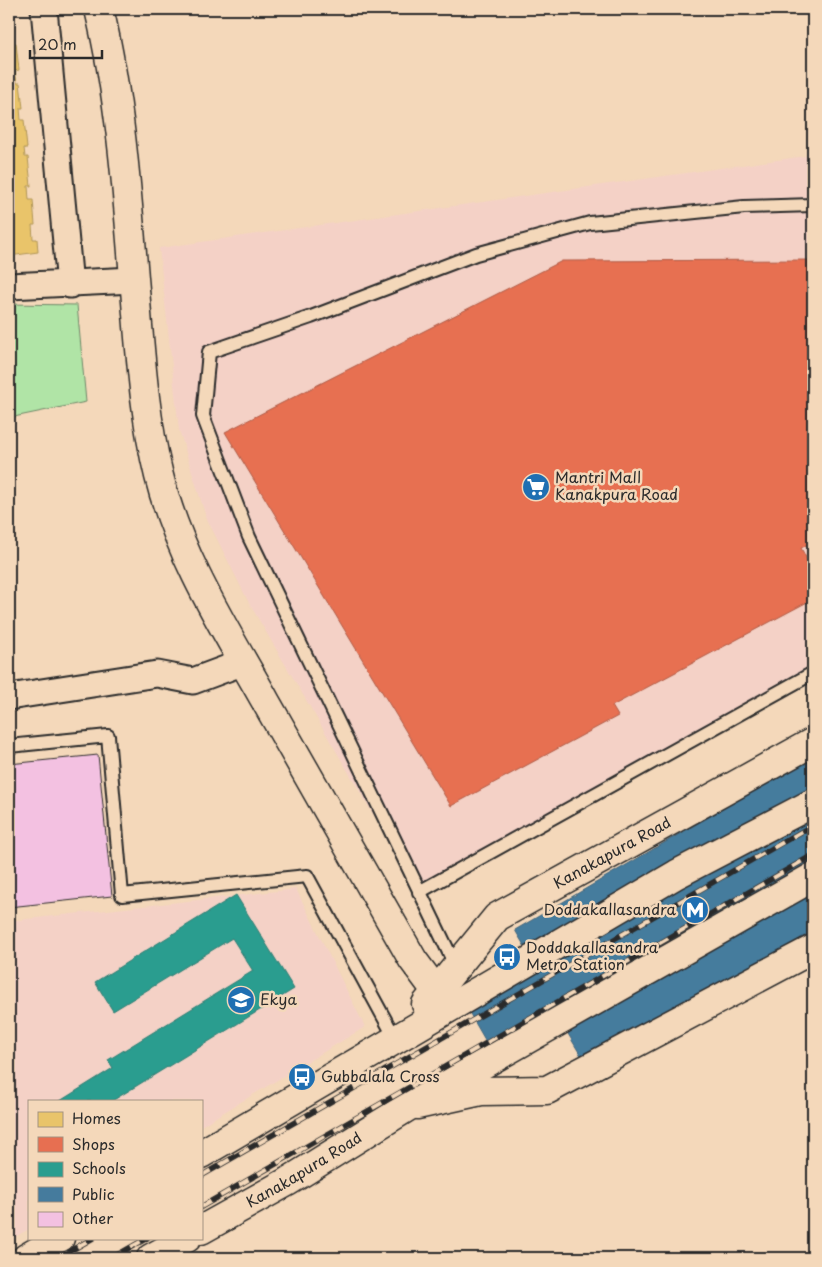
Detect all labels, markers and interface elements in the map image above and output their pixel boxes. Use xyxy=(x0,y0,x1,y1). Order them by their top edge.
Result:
scale bar xyxy=(30,28,102,60)
text: 20 m xyxy=(38,32,77,55)
place label: Mantri Mall Kanakpura Road xyxy=(555,465,678,505)
supermarket icon: Mantri Mall Kanakpura Road xyxy=(521,472,551,502)
street label: Kanakapura Road xyxy=(548,810,675,894)
metro station icon: Doddakallasandra xyxy=(680,895,710,925)
place label: Doddakallasandra xyxy=(544,897,677,920)
place label: Doddakallasandra Metro Station xyxy=(526,935,659,975)
bus stop icon: Doddakallasandra Metro Station xyxy=(492,942,522,972)
school or university icon: Ekya xyxy=(226,985,256,1015)
place label: Ekya xyxy=(260,987,297,1010)
bus stop icon: Gubbalala Cross xyxy=(287,1062,317,1092)
place label: Gubbalala Cross xyxy=(321,1064,440,1087)
legend xyxy=(28,1100,202,1240)
text: Homes xyxy=(72,1106,121,1129)
street label: Kanakapura Road xyxy=(241,1125,365,1213)
text: Shops xyxy=(72,1132,115,1155)
text: Schools xyxy=(72,1156,126,1179)
text: Public xyxy=(72,1182,115,1205)
text: Other xyxy=(72,1206,113,1229)

